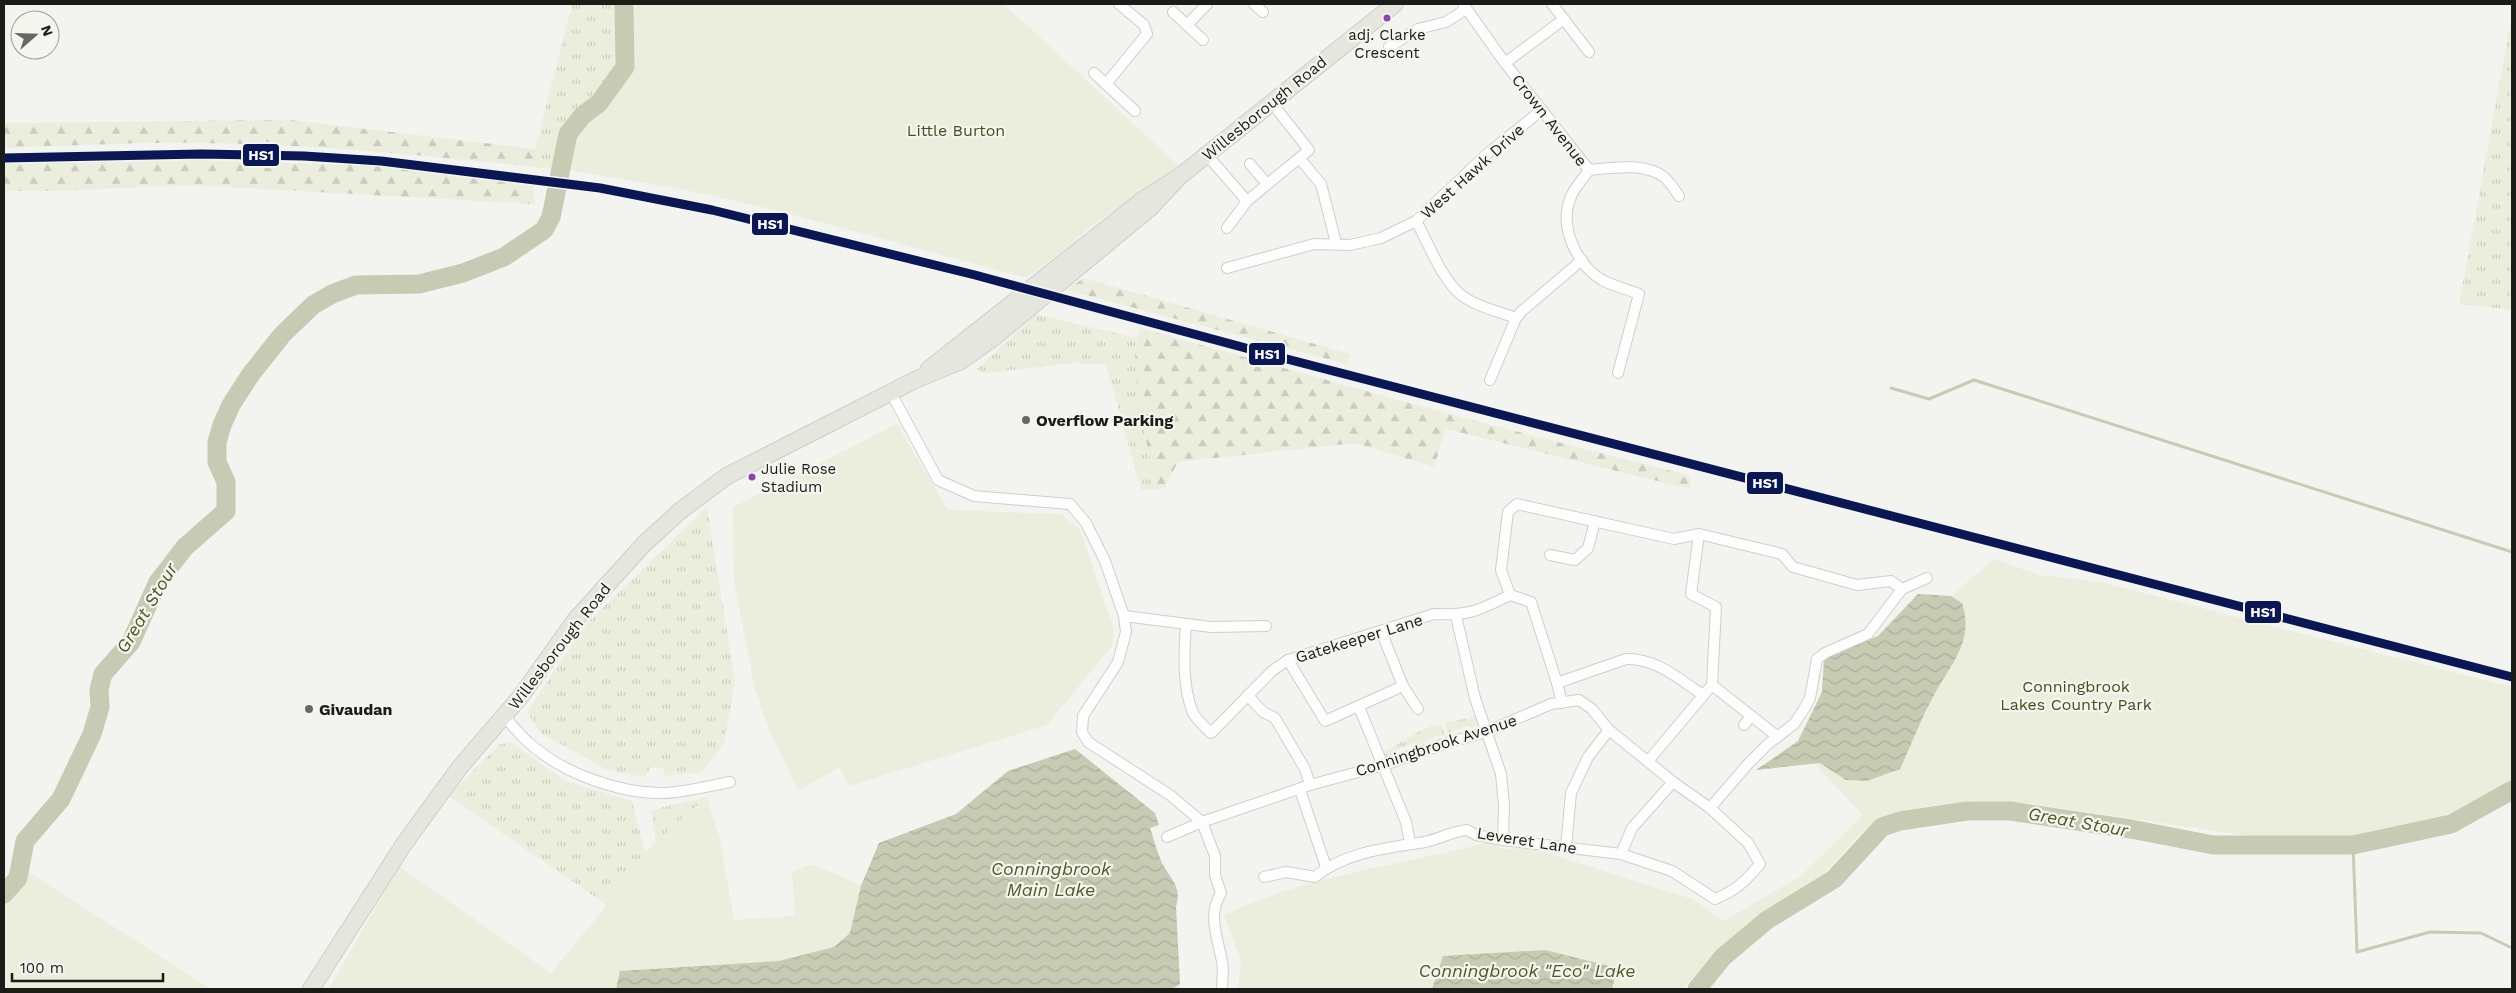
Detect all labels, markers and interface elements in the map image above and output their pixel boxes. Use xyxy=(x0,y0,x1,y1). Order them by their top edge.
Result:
north arrow xyxy=(10,10,60,60)
marker: adj. Clarke Crescent xyxy=(1382,13,1392,23)
text: N xyxy=(38,23,57,38)
place label: adj. Clarke Crescent xyxy=(1348,26,1426,62)
street label: Willesborough Road xyxy=(1198,52,1331,165)
street label: Crown Avenue xyxy=(1508,71,1591,170)
street label: West Hawk Drive xyxy=(1417,120,1528,223)
park label: Little Burton xyxy=(907,121,1005,140)
line badge: HS1 xyxy=(242,143,280,167)
text: HS1 xyxy=(248,147,274,163)
line badge: HS1 xyxy=(751,212,789,236)
text: HS1 xyxy=(757,216,783,232)
line badge: HS1 xyxy=(1248,342,1286,366)
text: HS1 xyxy=(1254,346,1280,362)
place label: Overflow Parking xyxy=(1036,411,1173,430)
marker: Overflow Parking xyxy=(1020,414,1032,426)
place label: Julie Rose Stadium xyxy=(761,460,836,496)
line badge: HS1 xyxy=(1746,471,1784,495)
marker: Julie Rose Stadium xyxy=(747,472,757,482)
text: HS1 xyxy=(1752,475,1778,491)
water label: Great Stour xyxy=(112,558,182,656)
street label: Willesborough Road xyxy=(504,579,615,713)
line badge: HS1 xyxy=(2244,600,2282,624)
text: HS1 xyxy=(2250,604,2276,620)
street label: Gatekeeper Lane xyxy=(1293,610,1425,667)
park label: Conningbrook Lakes Country Park xyxy=(2000,677,2152,714)
place label: Givaudan xyxy=(319,700,392,719)
marker: Givaudan xyxy=(303,703,315,715)
street label: Conningbrook Avenue xyxy=(1353,710,1519,781)
water label: Great Stour xyxy=(2026,802,2131,841)
street label: Leveret Lane xyxy=(1476,823,1578,858)
water label: Conningbrook Main Lake xyxy=(991,858,1112,900)
scale bar xyxy=(12,950,164,982)
text: 100 m xyxy=(20,959,64,977)
water label: Conningbrook "Eco" Lake xyxy=(1418,960,1636,981)

